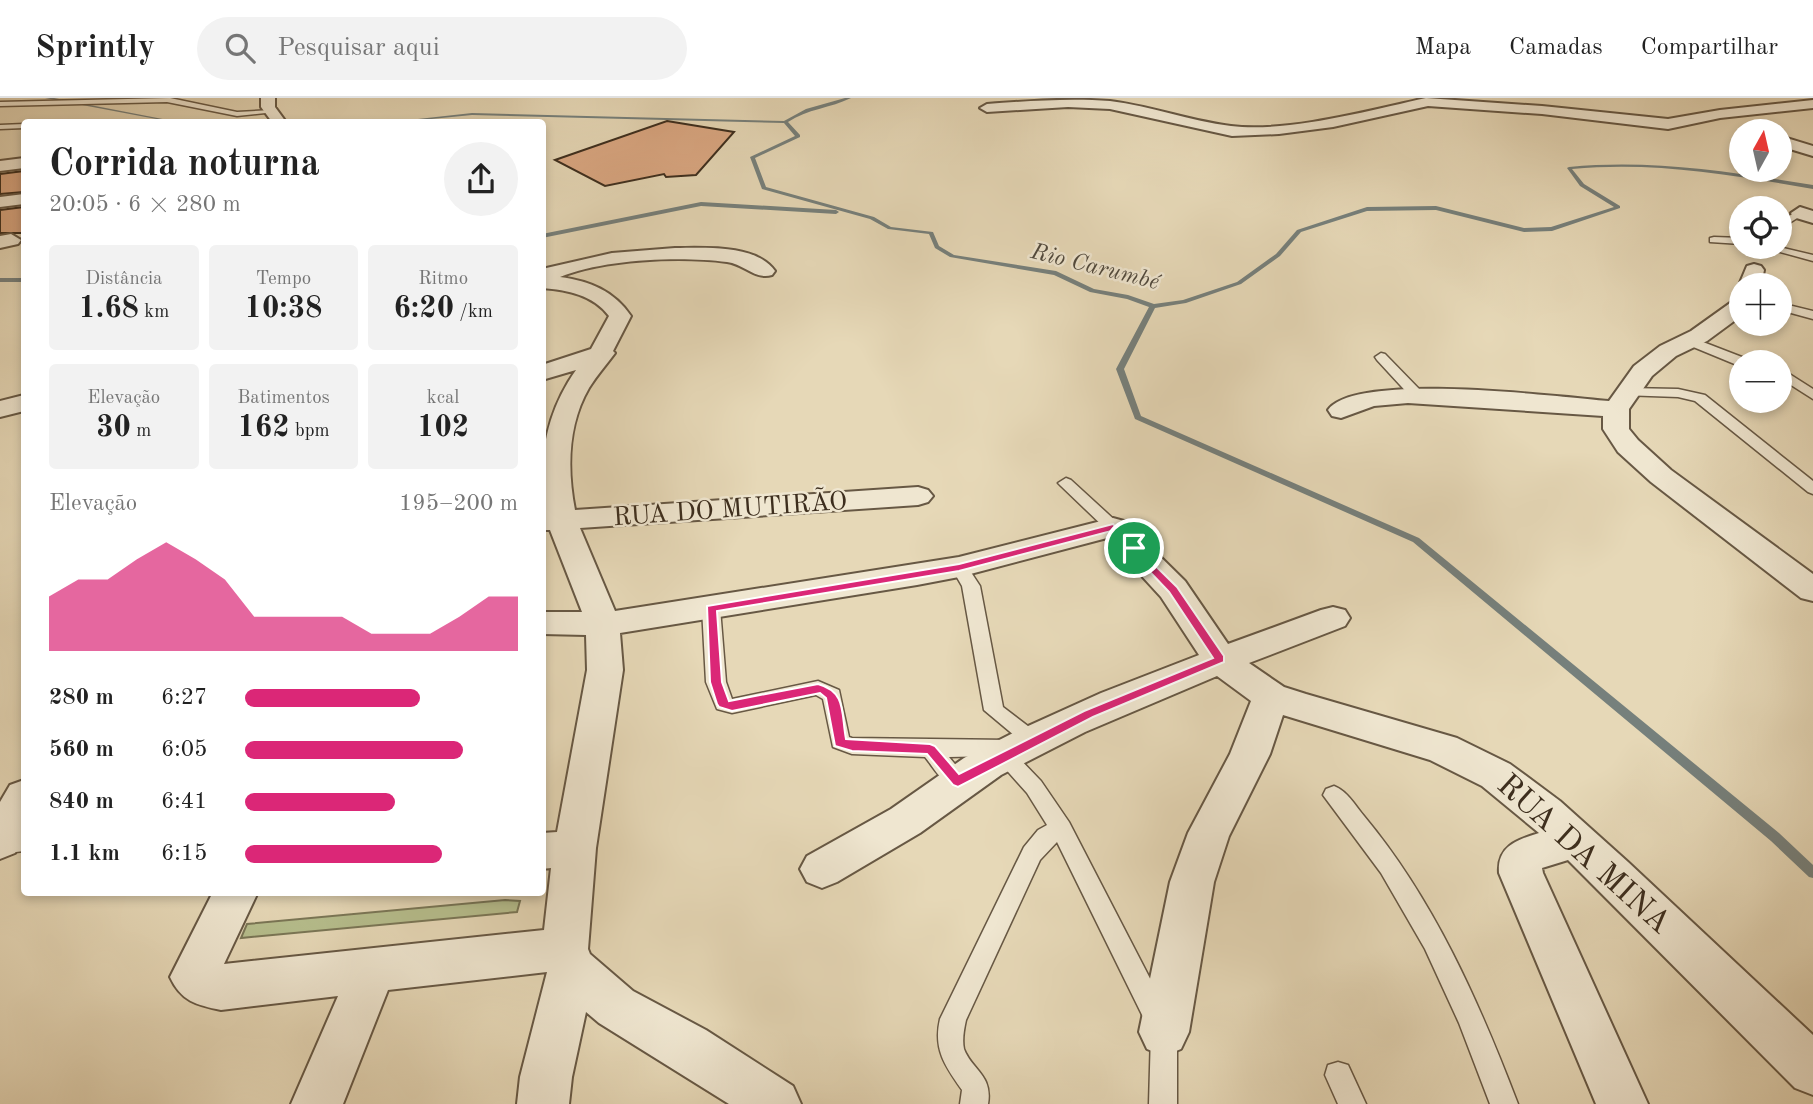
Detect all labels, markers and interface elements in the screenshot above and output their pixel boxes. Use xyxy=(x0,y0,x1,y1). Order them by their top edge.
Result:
search box xyxy=(197,17,687,80)
icon: search xyxy=(221,29,259,67)
text: Sprintly xyxy=(35,32,155,65)
text: Pesquisar aqui xyxy=(277,35,440,61)
text: Mapa xyxy=(1415,36,1471,60)
text: Camadas xyxy=(1509,36,1603,60)
text: Compartilhar xyxy=(1641,36,1778,60)
north arrow xyxy=(1729,119,1792,182)
map controls xyxy=(1729,119,1792,413)
button: share xyxy=(444,142,518,216)
text: Corrida noturna xyxy=(49,146,320,184)
text: 20:05 · 6 × 280 m xyxy=(49,193,241,216)
button: locate xyxy=(1729,196,1792,259)
water label: Rio Carumbé xyxy=(1028,240,1164,295)
text: Distância xyxy=(85,270,162,289)
text: Tempo xyxy=(256,270,311,289)
text: Ritmo xyxy=(418,270,468,289)
button: + xyxy=(1729,273,1792,336)
text: 1.68 xyxy=(78,294,139,324)
text: 10:38 xyxy=(244,294,322,324)
text: 6:20 xyxy=(393,294,454,324)
text: km xyxy=(139,303,169,322)
text: /km xyxy=(454,303,493,322)
button: − xyxy=(1729,350,1792,413)
text: Elevação xyxy=(87,389,160,408)
text: Batimentos xyxy=(237,389,330,408)
text: kcal xyxy=(427,389,460,408)
text: 30 xyxy=(96,413,131,443)
text: 162 xyxy=(237,413,290,443)
text: 102 xyxy=(417,413,469,443)
text: m xyxy=(131,422,151,441)
text: bpm xyxy=(290,422,330,441)
street label: RUA DO MUTIRÃO xyxy=(612,485,848,531)
text: Elevação xyxy=(49,492,137,515)
text: 195–200 m xyxy=(399,492,518,515)
pin xyxy=(1104,518,1164,578)
icon: arrive xyxy=(1115,529,1153,567)
text: 280 m xyxy=(49,686,114,709)
text: 6:27 xyxy=(161,686,207,709)
text: 560 m xyxy=(49,738,114,761)
text: 6:05 xyxy=(161,738,207,761)
street label: RUA DA MINA xyxy=(1490,769,1676,941)
text: 840 m xyxy=(49,790,114,813)
text: 6:41 xyxy=(161,790,207,813)
text: 1.1 km xyxy=(49,842,120,865)
text: 6:15 xyxy=(161,842,207,865)

